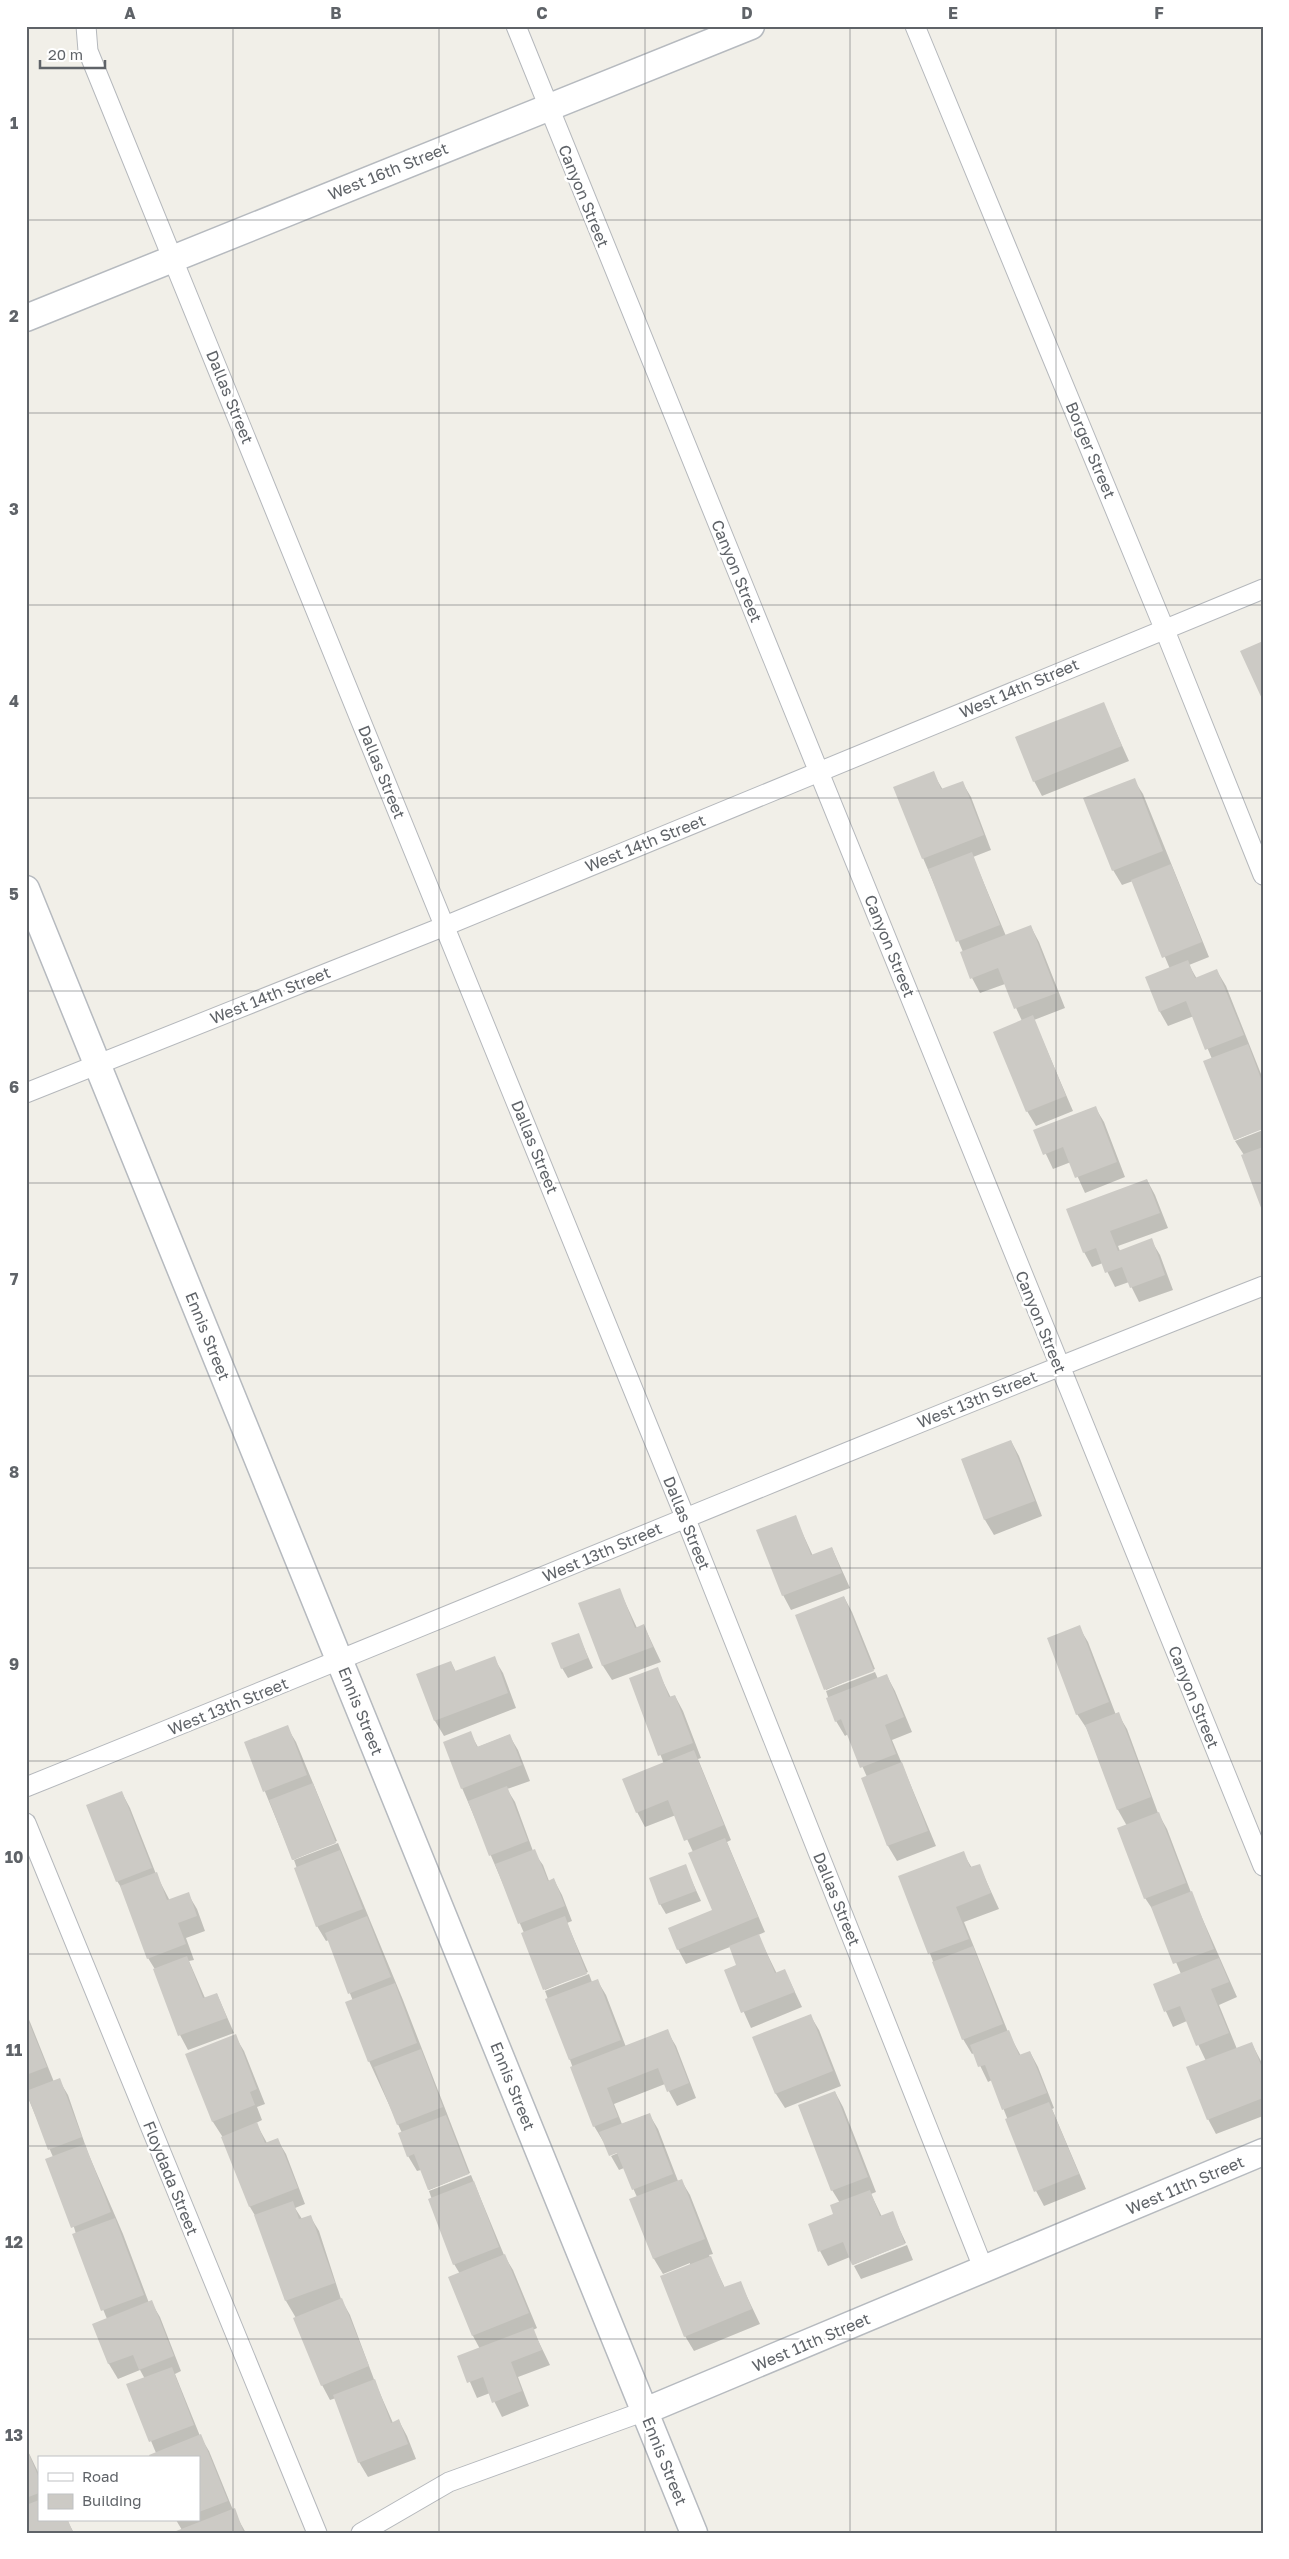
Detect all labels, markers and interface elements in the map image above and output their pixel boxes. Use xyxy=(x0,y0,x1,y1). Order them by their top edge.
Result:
text: A xyxy=(124,3,136,23)
text: B xyxy=(330,3,342,23)
text: C xyxy=(536,3,548,23)
text: D xyxy=(741,3,753,23)
text: E xyxy=(948,3,958,23)
text: F xyxy=(1154,3,1164,23)
scale bar xyxy=(40,38,105,70)
text: 20 m xyxy=(48,45,83,63)
text: 1 xyxy=(10,113,18,133)
street label: West 16th Street xyxy=(325,138,451,204)
street label: Canyon Street xyxy=(554,142,614,250)
text: 2 xyxy=(9,306,19,326)
street label: Dallas Street xyxy=(202,347,258,447)
street label: Borger Street xyxy=(1062,399,1120,501)
text: 3 xyxy=(9,499,19,519)
street label: Canyon Street xyxy=(707,517,767,625)
street label: West 14th Street xyxy=(956,654,1082,722)
text: 4 xyxy=(9,691,19,711)
street label: Dallas Street xyxy=(354,722,410,822)
street label: West 14th Street xyxy=(582,810,708,876)
text: 5 xyxy=(9,884,19,904)
street label: Canyon Street xyxy=(860,892,920,1000)
street label: West 14th Street xyxy=(207,962,333,1028)
text: 6 xyxy=(9,1077,19,1097)
street label: Dallas Street xyxy=(507,1097,563,1197)
street label: Canyon Street xyxy=(1011,1268,1071,1376)
text: 7 xyxy=(10,1269,19,1289)
street label: Ennis Street xyxy=(181,1289,235,1383)
street label: West 13th Street xyxy=(914,1366,1040,1432)
text: 8 xyxy=(9,1462,19,1482)
street label: Dallas Street xyxy=(659,1473,715,1573)
street label: West 13th Street xyxy=(539,1518,665,1586)
street label: Canyon Street xyxy=(1164,1643,1224,1751)
text: 9 xyxy=(9,1654,19,1674)
street label: Ennis Street xyxy=(334,1664,388,1758)
street label: West 13th Street xyxy=(165,1673,291,1739)
text: 10 xyxy=(5,1847,23,1867)
street label: Dallas Street xyxy=(809,1849,865,1949)
street label: Ennis Street xyxy=(486,2039,540,2133)
text: 11 xyxy=(6,2040,22,2060)
street label: Floydada Street xyxy=(139,2118,203,2238)
street label: West 11th Street xyxy=(1123,2151,1247,2219)
text: 12 xyxy=(5,2232,23,2252)
street label: West 11th Street xyxy=(749,2308,873,2376)
street label: Ennis Street xyxy=(638,2414,692,2508)
text: 13 xyxy=(5,2425,23,2445)
legend xyxy=(38,2456,200,2522)
text: Road xyxy=(82,2467,119,2485)
text: Building xyxy=(82,2491,142,2509)

